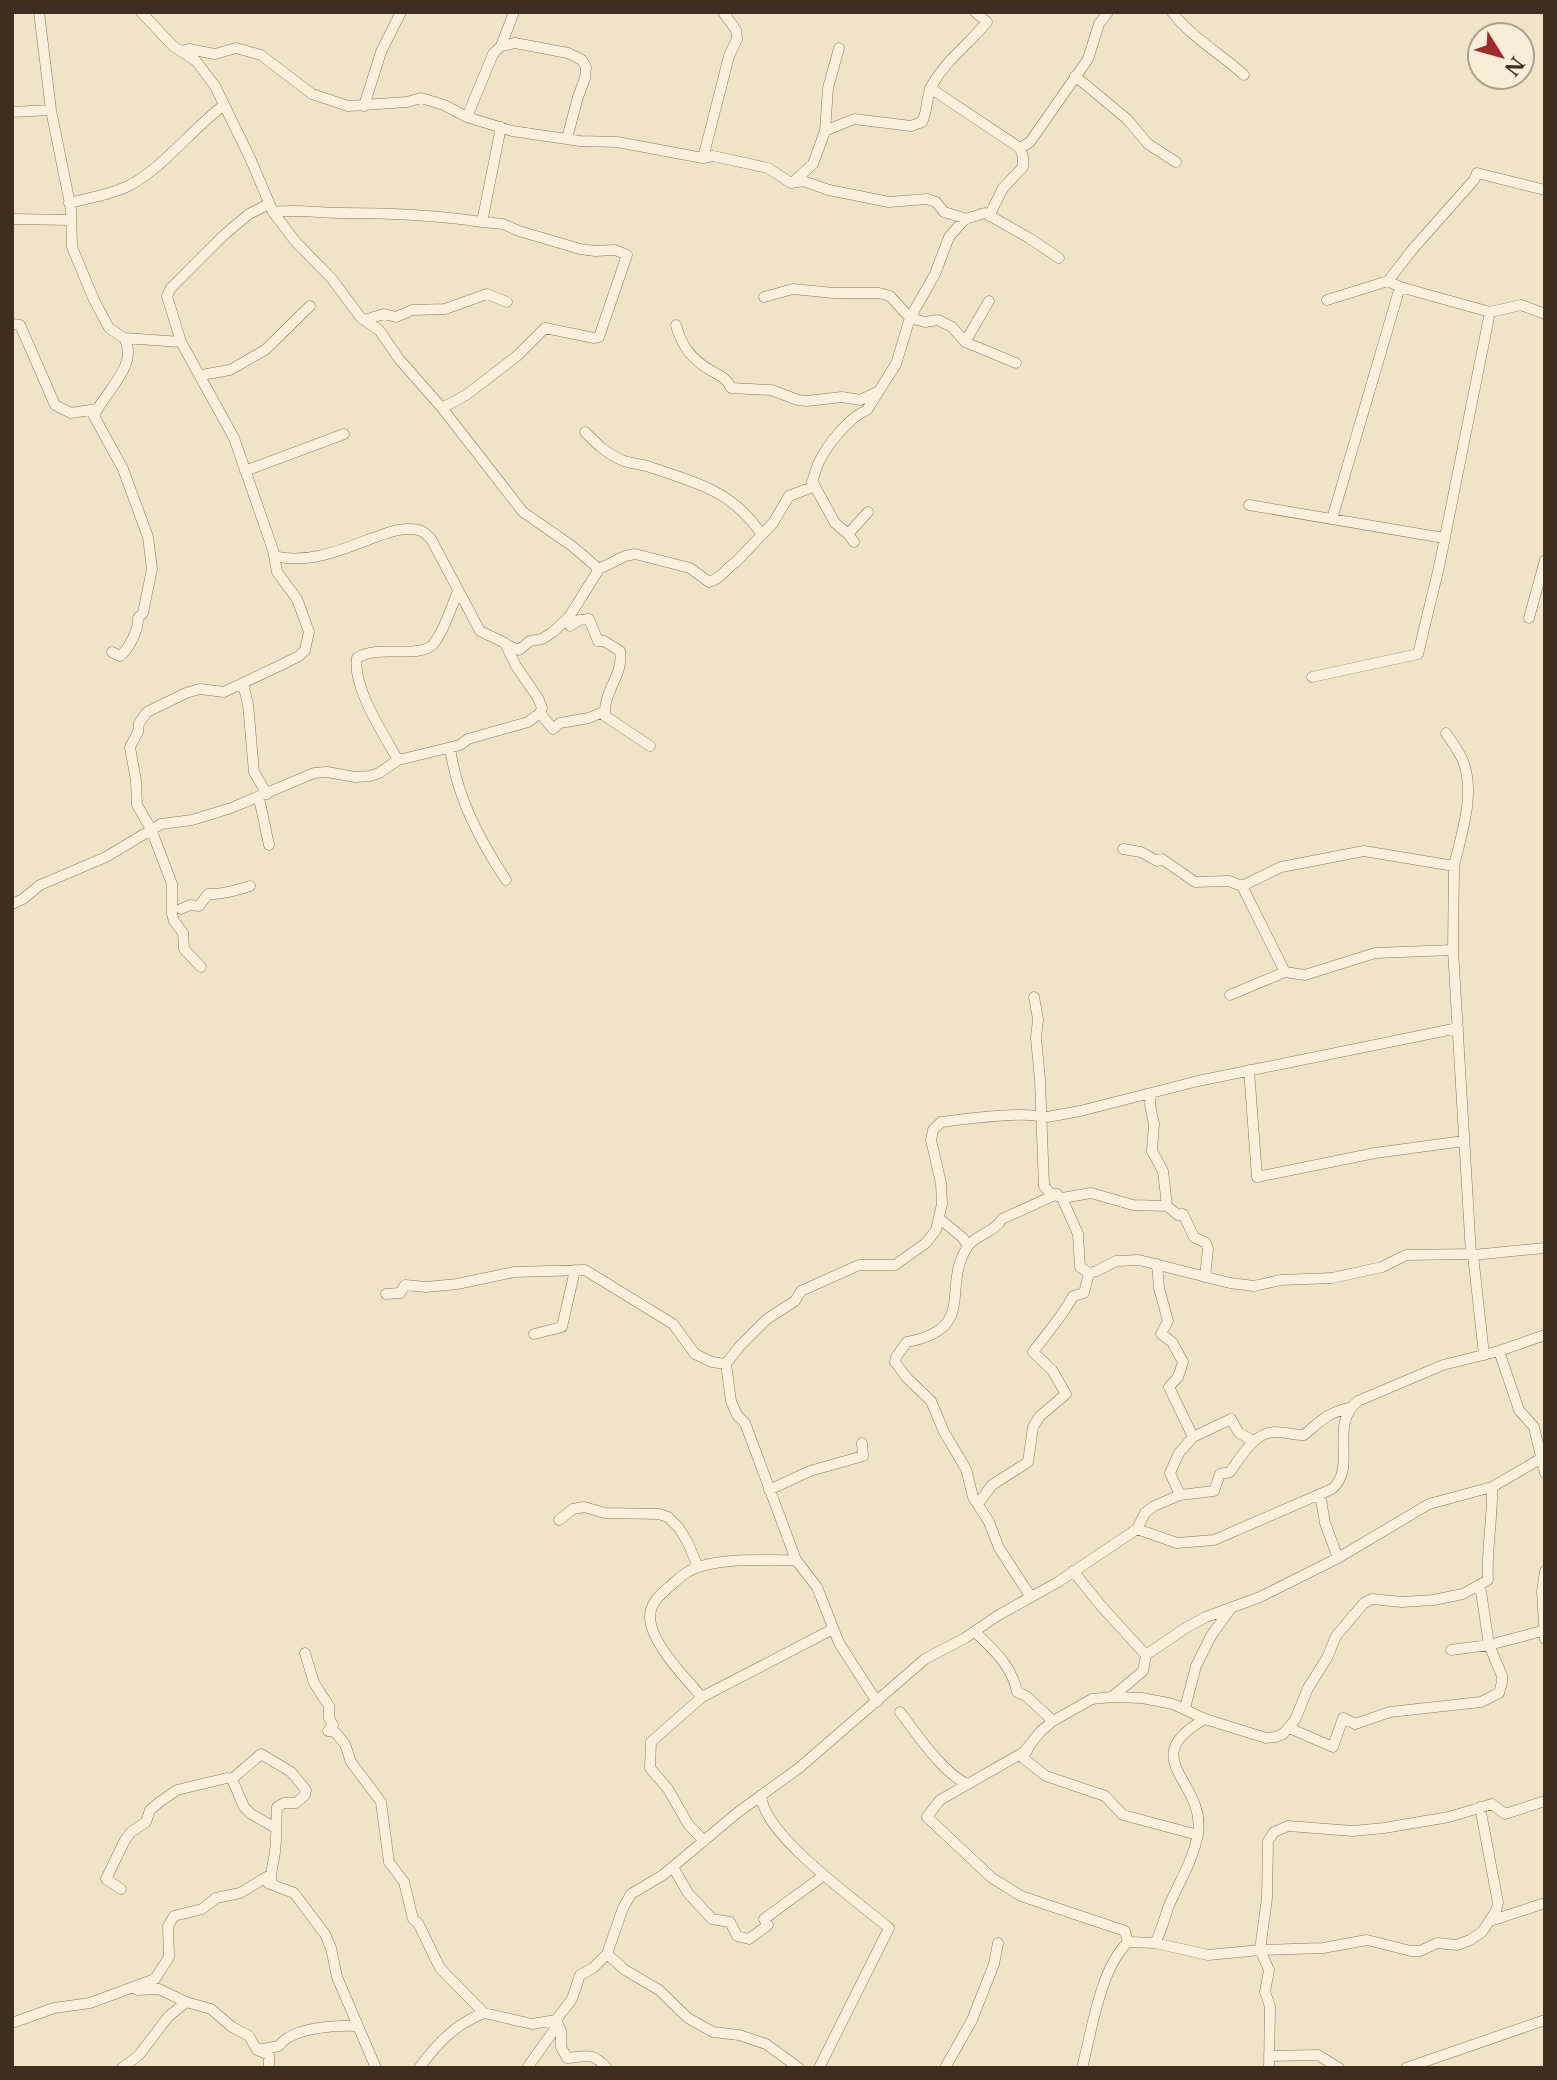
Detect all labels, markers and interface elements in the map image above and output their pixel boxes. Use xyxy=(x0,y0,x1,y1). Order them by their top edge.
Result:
north arrow xyxy=(1466,21,1536,91)
text: N xyxy=(1500,52,1529,80)

